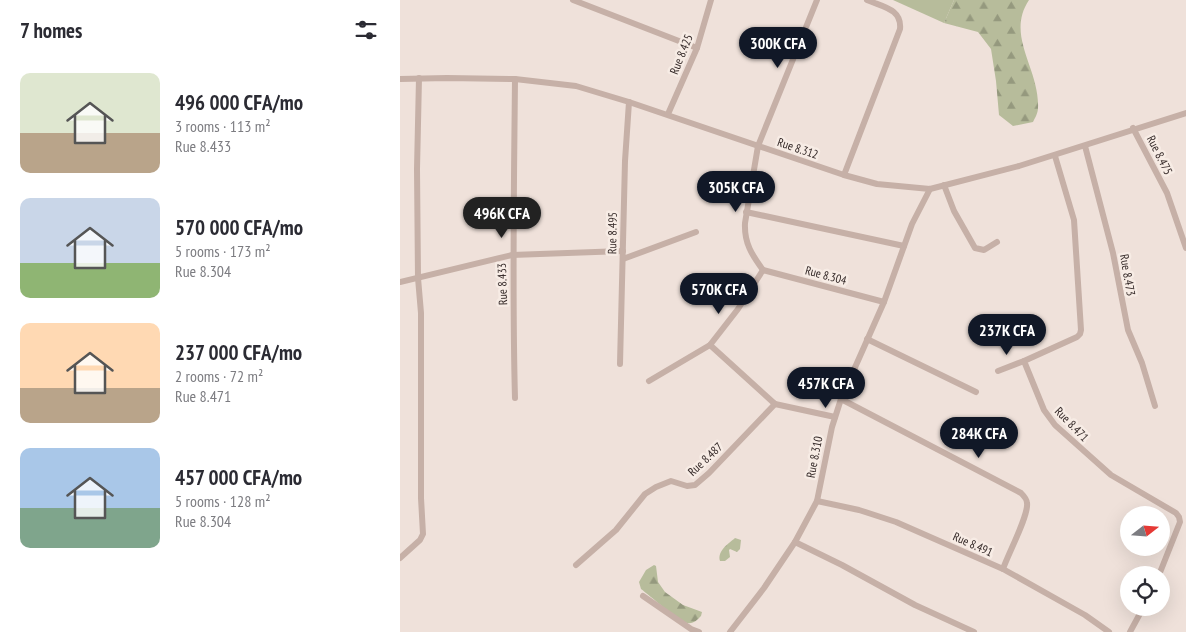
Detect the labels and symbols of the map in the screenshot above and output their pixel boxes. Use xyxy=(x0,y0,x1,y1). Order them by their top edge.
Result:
pin: 300K CFA xyxy=(726,27,830,69)
street label: Rue 8.425 xyxy=(666,32,696,76)
street label: Rue 8.475 xyxy=(1144,133,1176,177)
street label: Rue 8.312 xyxy=(776,134,820,162)
pin: 305K CFA xyxy=(684,170,788,213)
pin: 496K CFA xyxy=(450,196,554,239)
street label: Rue 8.495 xyxy=(604,212,620,254)
street label: Rue 8.473 xyxy=(1117,253,1139,297)
street label: Rue 8.304 xyxy=(804,262,849,288)
street label: Rue 8.433 xyxy=(494,263,510,305)
pin: 570K CFA xyxy=(667,272,771,315)
pin: 237K CFA xyxy=(955,314,1059,356)
pin: 457K CFA xyxy=(774,366,878,409)
street label: Rue 8.471 xyxy=(1052,404,1092,444)
pin: 284K CFA xyxy=(927,416,1031,459)
street label: Rue 8.310 xyxy=(803,435,825,479)
street label: Rue 8.487 xyxy=(684,439,726,479)
north arrow xyxy=(1120,506,1170,556)
street label: Rue 8.491 xyxy=(951,529,995,559)

